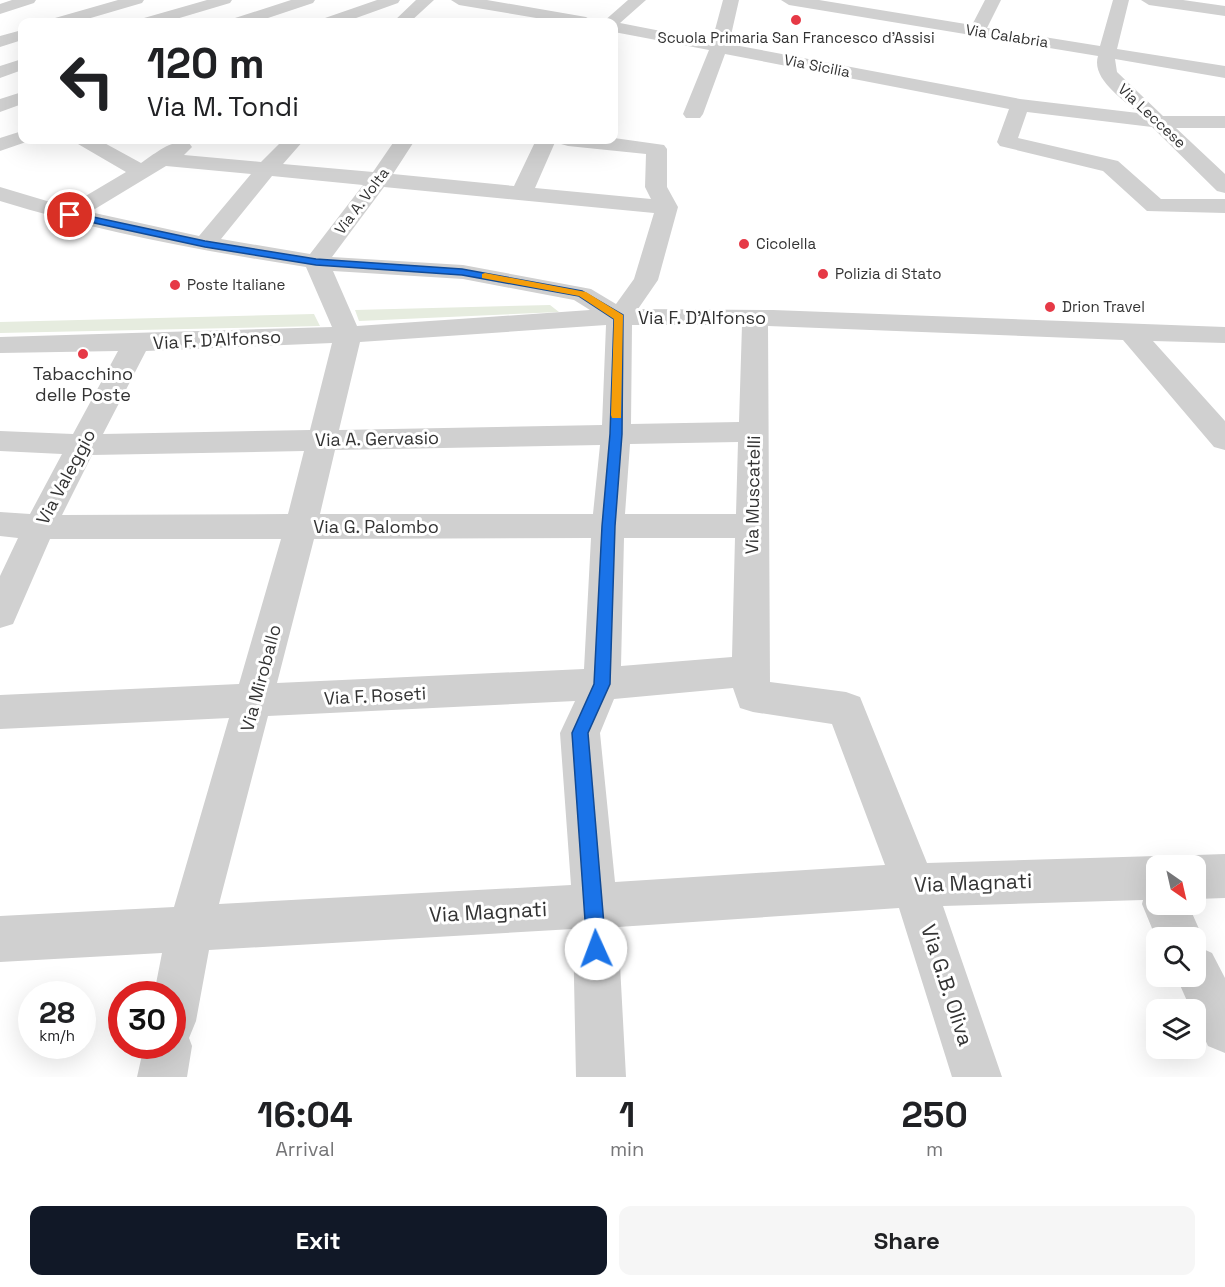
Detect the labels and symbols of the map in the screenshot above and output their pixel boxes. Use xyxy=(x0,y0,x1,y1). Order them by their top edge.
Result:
marker: Scuola Primaria San Francesco d'Assisi xyxy=(789,13,803,27)
street label: Via Calabria xyxy=(964,20,1050,51)
place label: Scuola Primaria San Francesco d'Assisi xyxy=(657,28,935,47)
street label: Via Sicilia xyxy=(782,50,852,81)
street label: Via Leccese xyxy=(1114,79,1190,152)
street label: Via A. Volta xyxy=(330,163,393,238)
pin xyxy=(44,189,95,240)
place label: Cicolella xyxy=(756,234,816,253)
marker: Cicolella xyxy=(737,237,751,251)
place label: Polizia di Stato xyxy=(835,264,942,283)
marker: Polizia di Stato xyxy=(816,267,830,281)
place label: Poste Italiane xyxy=(187,275,285,294)
marker: Poste Italiane xyxy=(168,278,182,292)
place label: Drion Travel xyxy=(1062,297,1145,316)
marker: Drion Travel xyxy=(1043,300,1057,314)
street label: Via F. D'Alfonso xyxy=(638,306,766,329)
street label: Via F. D'Alfonso xyxy=(152,325,282,354)
marker: Tabacchino delle Poste xyxy=(76,347,90,361)
place label: Tabacchino delle Poste xyxy=(33,362,133,406)
street label: Via Valeggio xyxy=(31,425,100,528)
street label: Via A. Gervasio xyxy=(315,426,439,451)
street label: Via Muscatelli xyxy=(740,435,765,555)
street label: Via G. Palombo xyxy=(313,515,439,538)
street label: Via Miroballo xyxy=(235,622,286,734)
street label: Via F. Roseti xyxy=(323,681,427,710)
north arrow xyxy=(1146,855,1206,915)
street label: Via Magnati xyxy=(913,867,1032,898)
street label: Via Magnati xyxy=(428,895,548,928)
position arrow xyxy=(564,917,628,981)
street label: Via G.B. Oliva xyxy=(915,921,980,1049)
speed limit sign: 30 xyxy=(108,981,186,1059)

